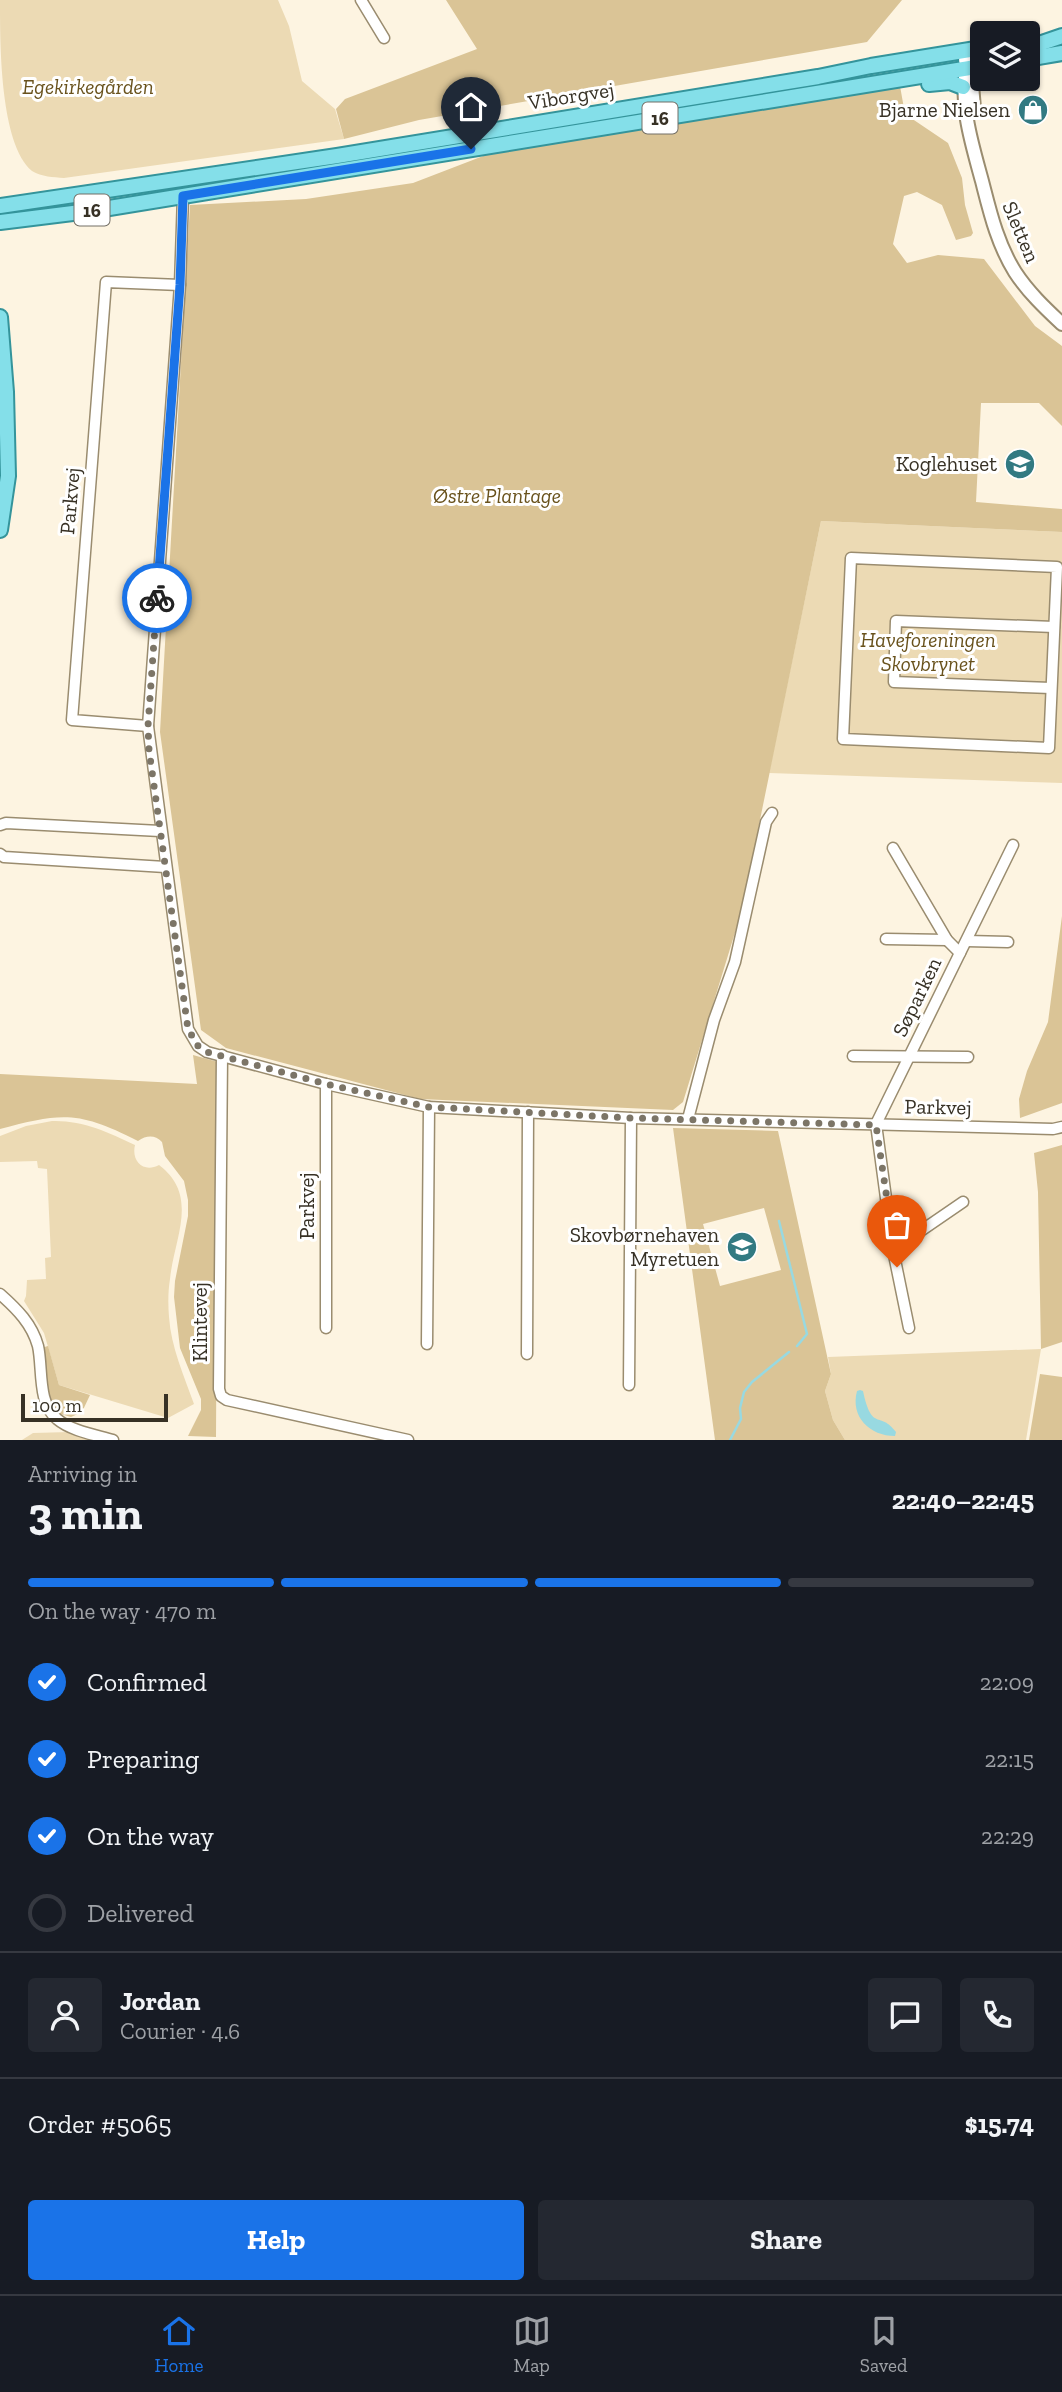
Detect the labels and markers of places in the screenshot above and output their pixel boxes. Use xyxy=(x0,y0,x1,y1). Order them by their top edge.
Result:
pin xyxy=(441,77,501,149)
shop icon: Bjarne Nielsen xyxy=(1016,93,1050,127)
place label: Bjarne Nielsen xyxy=(879,97,1010,123)
school or university icon: Koglehuset xyxy=(1003,447,1037,481)
place label: Koglehuset xyxy=(896,451,997,476)
pin xyxy=(867,1195,927,1267)
place label: Skovbørnehaven Myretuen xyxy=(570,1222,719,1271)
school or university icon: Skovbørnehaven Myretuen xyxy=(725,1230,759,1264)

